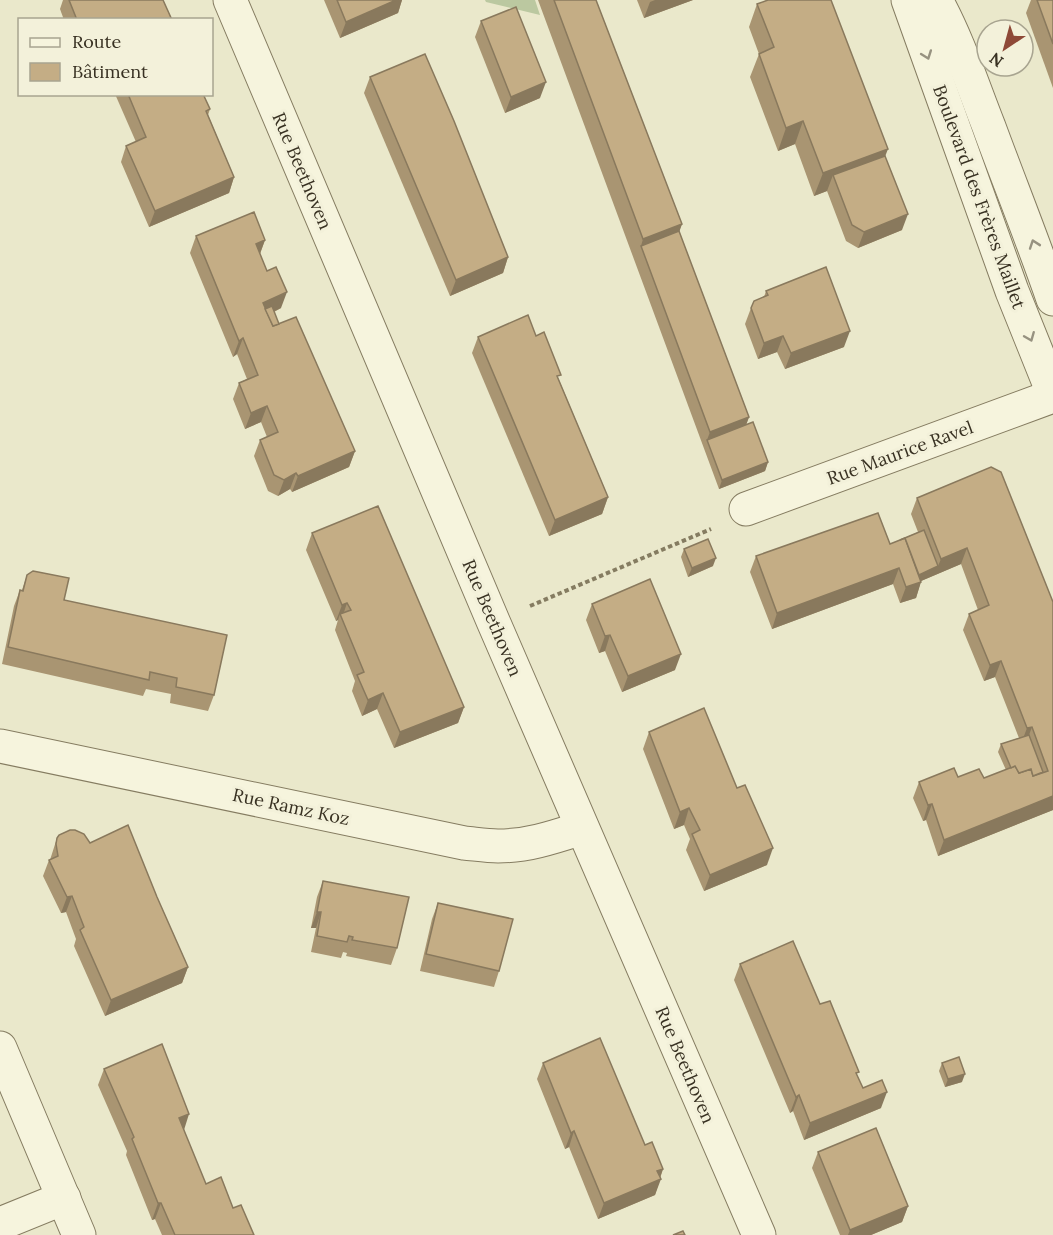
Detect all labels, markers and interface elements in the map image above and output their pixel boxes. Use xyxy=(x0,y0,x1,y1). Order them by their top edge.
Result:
legend xyxy=(18,18,213,96)
north arrow xyxy=(975,18,1035,78)
text: Route xyxy=(72,30,121,53)
text: N xyxy=(985,48,1007,72)
one-way arrow xyxy=(920,49,933,60)
text: Bâtiment xyxy=(72,60,148,83)
street label: Boulevard des Frères Maillet xyxy=(928,82,1031,312)
street label: Rue Beethoven xyxy=(267,109,337,233)
one-way arrow xyxy=(1028,239,1041,250)
one-way arrow xyxy=(1023,331,1035,342)
street label: Rue Maurice Ravel xyxy=(824,415,976,490)
street label: Rue Beethoven xyxy=(457,556,527,680)
street label: Rue Ramz Koz xyxy=(231,783,352,830)
street label: Rue Beethoven xyxy=(650,1003,720,1127)

